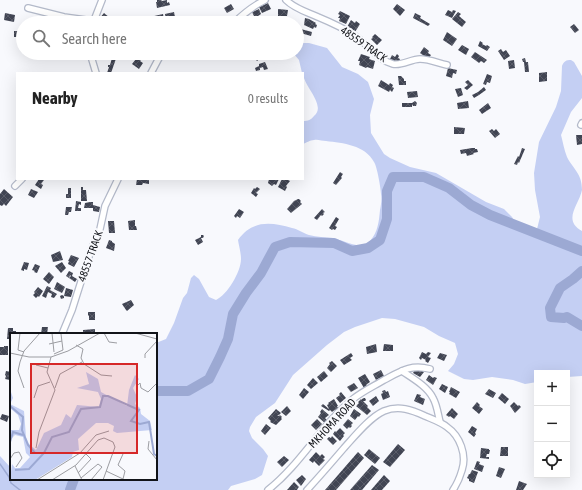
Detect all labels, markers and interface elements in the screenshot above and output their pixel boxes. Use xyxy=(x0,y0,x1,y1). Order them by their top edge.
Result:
search box xyxy=(16,16,304,60)
street label: 48559 TRACK xyxy=(339,24,390,65)
icon: search xyxy=(30,27,52,49)
text: Search here xyxy=(62,30,127,47)
text: Nearby xyxy=(32,88,78,108)
text: 0 results xyxy=(248,91,288,106)
street label: 48557 TRACK xyxy=(75,228,105,283)
inset map xyxy=(10,333,157,480)
map controls xyxy=(534,370,570,478)
button: + xyxy=(534,370,570,406)
street label: MKHOMA ROAD xyxy=(306,396,358,450)
button: − xyxy=(534,406,570,442)
button: locate xyxy=(534,442,570,478)

